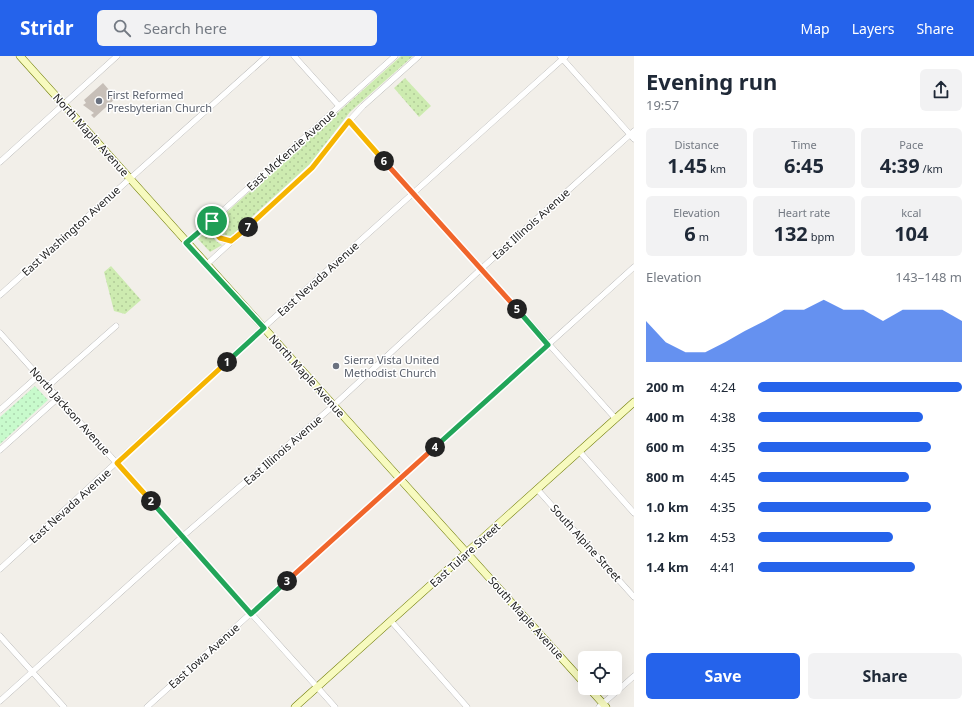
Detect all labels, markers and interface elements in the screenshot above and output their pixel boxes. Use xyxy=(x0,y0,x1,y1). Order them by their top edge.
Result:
search box xyxy=(97,10,377,46)
text: Stridr xyxy=(20,15,73,41)
icon: search xyxy=(111,17,133,39)
text: Search here xyxy=(143,18,227,38)
text: Map xyxy=(801,19,830,38)
text: Layers xyxy=(852,19,894,38)
text: Share xyxy=(916,19,954,38)
text: Evening run xyxy=(646,66,777,96)
button: share xyxy=(920,69,962,111)
place label: First Reformed Presbyterian Church xyxy=(107,87,212,115)
street label: North Maple Avenue xyxy=(50,90,133,179)
marker: First Reformed Presbyterian Church xyxy=(94,96,104,106)
text: 19:57 xyxy=(646,96,679,114)
street label: East McKenzie Avenue xyxy=(243,106,338,194)
text: Distance xyxy=(674,137,719,152)
text: Time xyxy=(791,137,817,152)
text: Pace xyxy=(899,137,923,152)
pin: 6 xyxy=(374,151,394,171)
text: 1.45 xyxy=(667,152,707,179)
text: 6:45 xyxy=(784,152,824,179)
text: 4:39 xyxy=(880,152,920,179)
text: 6 xyxy=(381,153,387,168)
text: km xyxy=(707,161,726,176)
text: /km xyxy=(920,161,943,176)
street label: East Washington Avenue xyxy=(18,182,123,279)
street label: East Illinois Avenue xyxy=(489,185,573,263)
pin xyxy=(195,204,229,238)
text: Elevation xyxy=(673,205,720,220)
text: Heart rate xyxy=(778,205,830,220)
text: kcal xyxy=(901,205,921,220)
icon: arrive xyxy=(201,210,223,232)
pin: 7 xyxy=(238,217,258,237)
text: 7 xyxy=(245,219,251,234)
text: 6 xyxy=(684,220,696,247)
text: 132 xyxy=(773,220,808,247)
text: 104 xyxy=(894,220,928,247)
text: m xyxy=(696,229,709,244)
text: bpm xyxy=(808,229,835,244)
street label: East Nevada Avenue xyxy=(274,238,362,319)
text: Elevation xyxy=(646,268,702,286)
text: 143–148 m xyxy=(895,268,962,286)
pin: 5 xyxy=(507,299,527,319)
text: 5 xyxy=(514,301,520,316)
street label: North Maple Avenue xyxy=(266,331,349,420)
pin: 1 xyxy=(217,352,237,372)
place label: Sierra Vista United Methodist Church xyxy=(344,352,439,380)
text: 1 xyxy=(224,354,230,369)
marker: Sierra Vista United Methodist Church xyxy=(331,361,341,371)
street label: North Jackson Avenue xyxy=(27,363,114,458)
text: 200 m xyxy=(646,378,684,396)
text: 4:24 xyxy=(710,378,736,396)
text: 400 m xyxy=(646,408,684,426)
text: 4:38 xyxy=(710,408,736,426)
street label: East Illinois Avenue xyxy=(240,411,325,488)
pin: 4 xyxy=(425,437,445,457)
text: 600 m xyxy=(646,438,684,456)
text: 4:35 xyxy=(710,438,736,456)
text: 4 xyxy=(432,439,438,454)
street label: East Nevada Avenue xyxy=(26,465,114,546)
text: 800 m xyxy=(646,468,684,486)
text: 4:45 xyxy=(710,468,736,486)
pin: 2 xyxy=(141,491,161,511)
text: 2 xyxy=(148,493,154,508)
text: 1.0 km xyxy=(646,498,689,516)
text: 4:35 xyxy=(710,498,736,516)
street label: South Alpine Street xyxy=(548,501,625,585)
street label: East Tulare Street xyxy=(426,519,503,590)
text: 1.2 km xyxy=(646,528,689,546)
text: 4:53 xyxy=(710,528,736,546)
text: 1.4 km xyxy=(646,558,689,576)
text: 4:41 xyxy=(710,558,736,576)
pin: 3 xyxy=(277,571,297,591)
text: 3 xyxy=(284,573,290,588)
street label: South Maple Avenue xyxy=(485,573,568,662)
street label: East Iowa Avenue xyxy=(165,620,242,692)
map controls xyxy=(578,651,622,695)
button: locate xyxy=(578,651,622,695)
button: Save xyxy=(646,653,800,699)
button: Share xyxy=(808,653,962,699)

